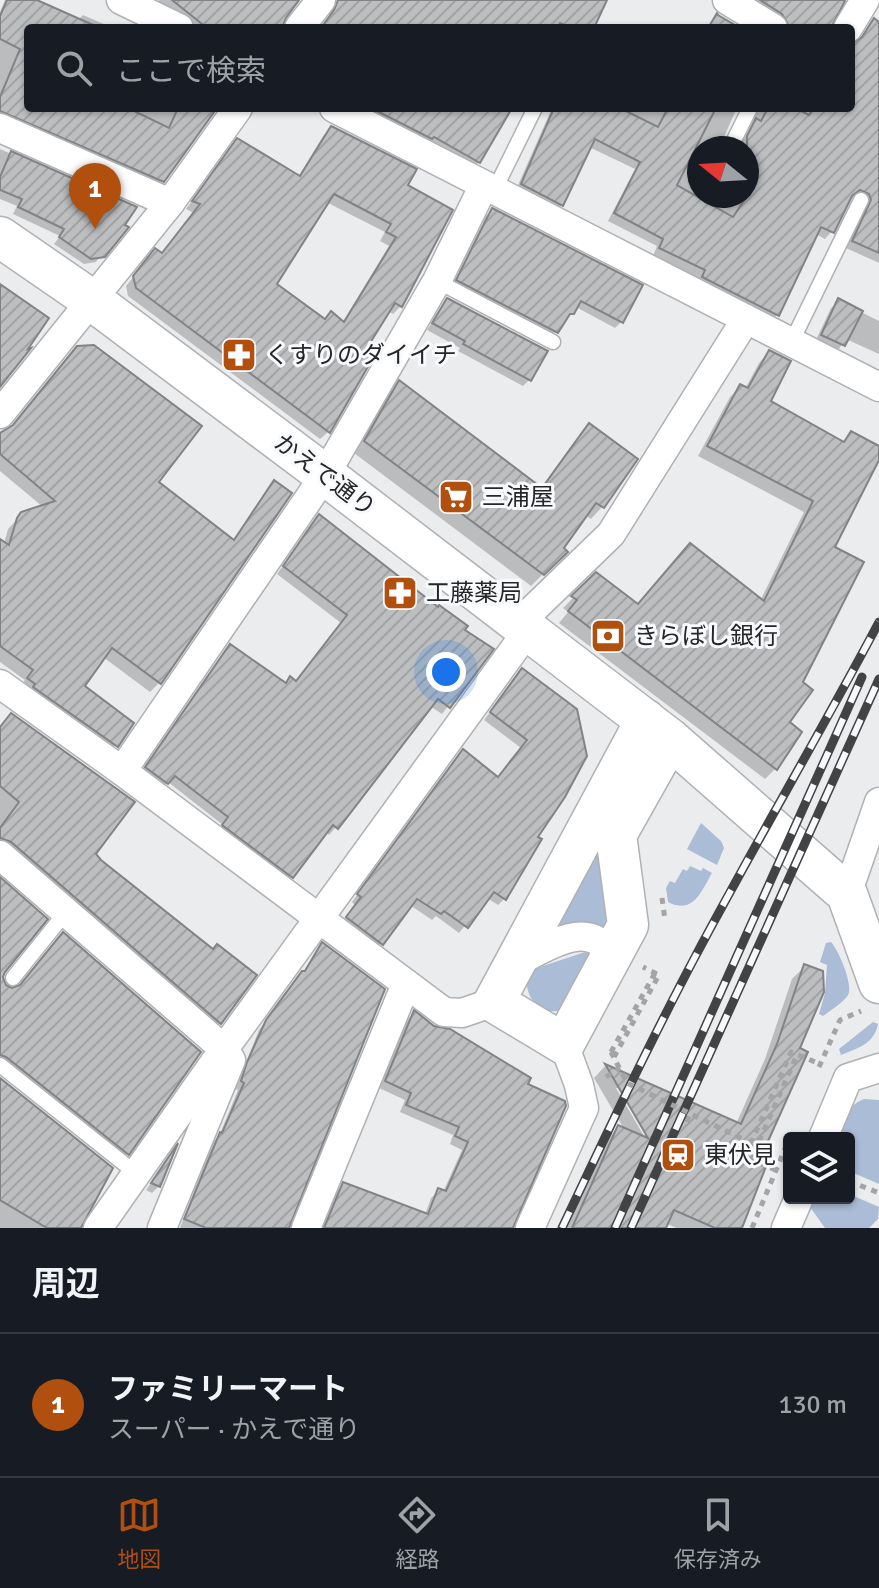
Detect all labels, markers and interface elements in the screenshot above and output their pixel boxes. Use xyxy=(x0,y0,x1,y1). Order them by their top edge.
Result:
search box xyxy=(24,24,855,112)
icon: search xyxy=(52,46,96,90)
text: ここで検索 xyxy=(116,53,266,90)
north arrow xyxy=(687,136,759,208)
pin: 1 xyxy=(69,163,121,229)
pharmacy icon: くすりのダイイチ xyxy=(220,336,258,374)
place label: くすりのダイイチ xyxy=(265,340,457,370)
street label: かえで通り xyxy=(268,427,382,523)
supermarket icon: 三浦屋 xyxy=(437,478,475,516)
place label: 三浦屋 xyxy=(482,482,554,512)
pharmacy icon: 工藤薬局 xyxy=(381,574,419,612)
place label: 工藤薬局 xyxy=(426,578,522,608)
bank icon: きらぼし銀行 xyxy=(589,617,627,655)
place label: きらぼし銀行 xyxy=(634,621,778,651)
your location xyxy=(426,652,466,692)
map controls xyxy=(783,1132,855,1204)
button: layers xyxy=(783,1132,855,1204)
station icon: 東伏見 xyxy=(659,1136,697,1174)
place label: 東伏見 xyxy=(704,1140,776,1170)
text: 周辺 xyxy=(32,1263,100,1305)
text: ファミリーマート xyxy=(108,1371,348,1408)
text: 1 xyxy=(51,1389,65,1421)
text: 130 m xyxy=(778,1389,847,1421)
text: スーパー · かえで通り xyxy=(108,1414,360,1446)
tab: 地図 xyxy=(117,1493,161,1573)
tab: 経路 xyxy=(395,1493,440,1573)
tab: 保存済み xyxy=(674,1493,762,1573)

